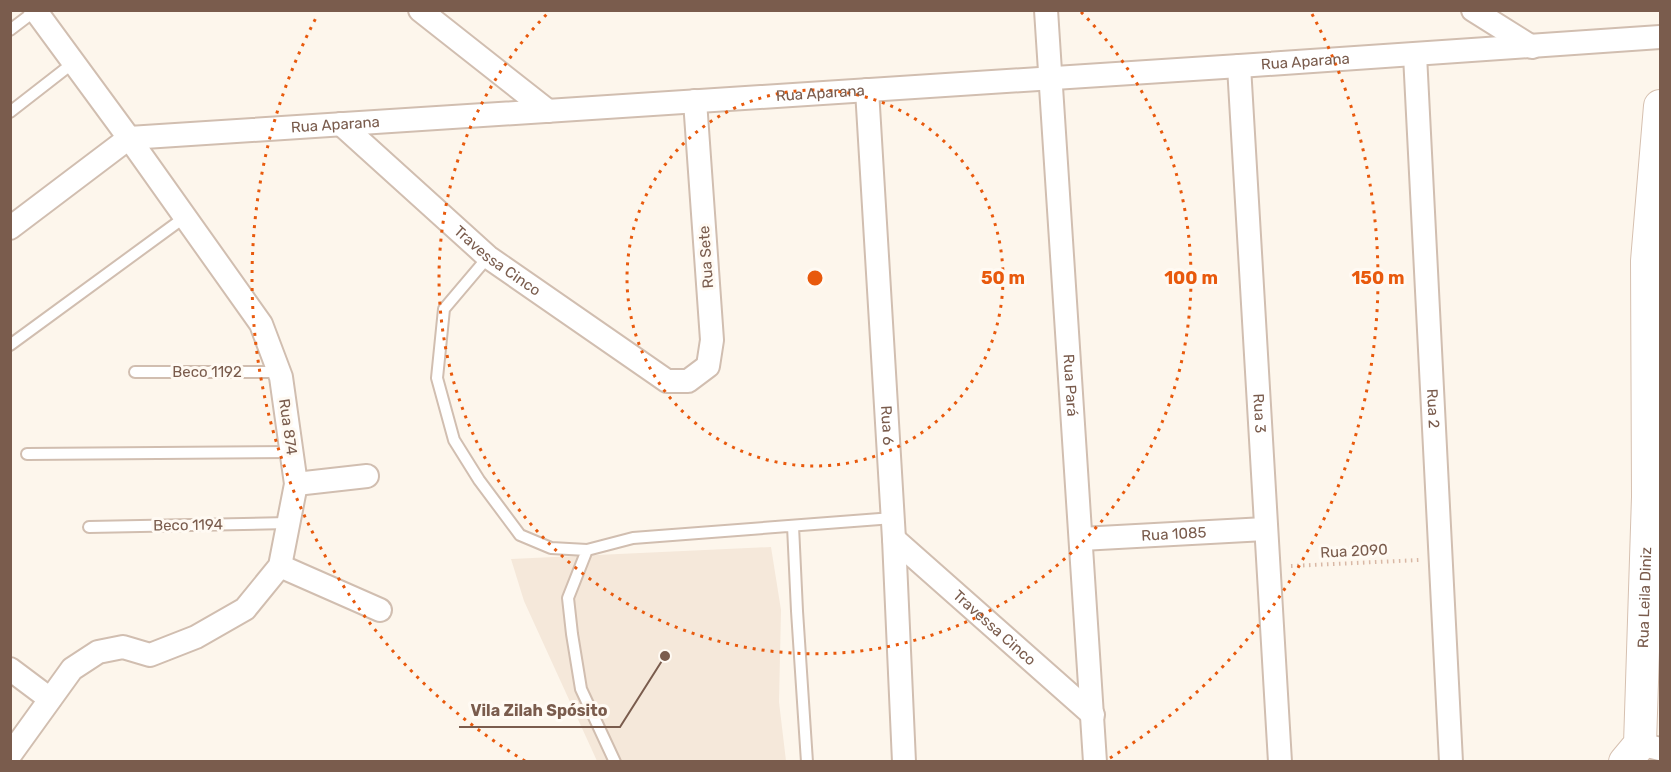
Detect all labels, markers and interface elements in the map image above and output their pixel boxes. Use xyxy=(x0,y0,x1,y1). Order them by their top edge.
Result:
street label: Rua Aparana xyxy=(1260,49,1350,73)
street label: Rua Aparana xyxy=(775,81,865,105)
street label: Rua Aparana xyxy=(290,113,380,136)
street label: Travessa Cinco xyxy=(450,222,544,300)
street label: Rua Sete xyxy=(695,225,717,289)
text: 50 m xyxy=(981,267,1025,289)
text: 100 m xyxy=(1164,267,1218,289)
text: 150 m xyxy=(1351,267,1405,289)
centre of rings xyxy=(805,268,825,288)
street label: Rua Pará xyxy=(1059,353,1081,417)
street label: Beco 1192 xyxy=(172,363,242,381)
street label: Rua 2 xyxy=(1423,388,1443,429)
street label: Rua 3 xyxy=(1249,393,1270,434)
street label: Rua 874 xyxy=(275,398,301,456)
street label: Rua 6 xyxy=(877,405,897,446)
street label: Beco 1194 xyxy=(153,515,223,535)
street label: Rua 1085 xyxy=(1141,523,1207,545)
street label: Rua 2090 xyxy=(1320,540,1388,562)
street label: Rua Leila Diniz xyxy=(1634,546,1655,648)
street label: Travessa Cinco xyxy=(949,586,1039,669)
callout: Vila Zilah Spósito xyxy=(459,693,620,727)
text: Vila Zilah Spósito xyxy=(471,701,608,720)

